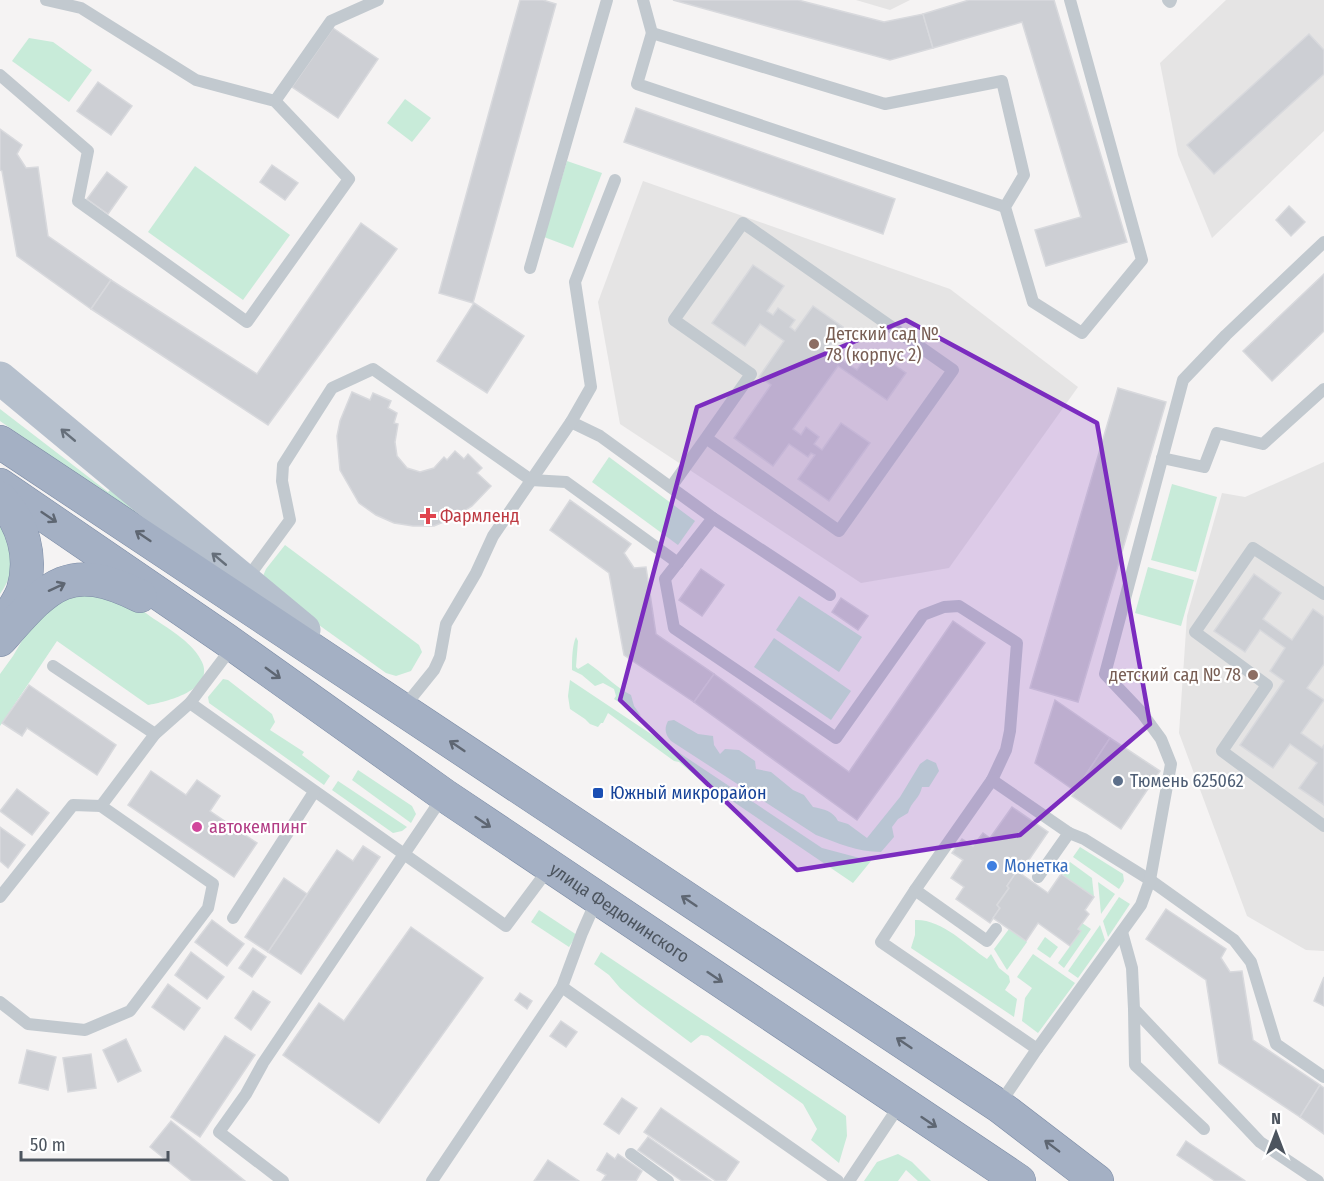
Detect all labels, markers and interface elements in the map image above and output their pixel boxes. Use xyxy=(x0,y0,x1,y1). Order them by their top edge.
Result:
place label: Детский сад № 78 (корпус 2) xyxy=(825,323,939,366)
marker: Детский сад № 78 (корпус 2) xyxy=(807,337,821,351)
one-way arrow xyxy=(61,428,77,441)
place label: Фармленд xyxy=(440,505,519,527)
marker: Фармленд xyxy=(421,509,435,523)
one-way arrow xyxy=(40,511,57,524)
one-way arrow xyxy=(136,530,152,542)
one-way arrow xyxy=(212,552,227,566)
one-way arrow xyxy=(48,580,66,592)
place label: детский сад № 78 xyxy=(1109,664,1241,686)
one-way arrow xyxy=(264,666,280,679)
marker: детский сад № 78 xyxy=(1246,668,1260,682)
one-way arrow xyxy=(450,740,466,752)
place label: Тюмень 625062 xyxy=(1130,770,1244,792)
marker: Тюмень 625062 xyxy=(1111,774,1125,788)
place label: Южный микрорайон xyxy=(610,782,767,804)
marker: Южный микрорайон xyxy=(591,786,605,800)
place label: автокемпинг xyxy=(209,816,307,838)
one-way arrow xyxy=(475,816,491,828)
marker: автокемпинг xyxy=(190,820,204,834)
place label: Монетка xyxy=(1004,855,1069,877)
street label: улица Федюнинского xyxy=(546,858,694,968)
marker: Монетка xyxy=(985,859,999,873)
one-way arrow xyxy=(682,895,698,907)
one-way arrow xyxy=(706,971,723,983)
one-way arrow xyxy=(896,1037,913,1050)
north arrow xyxy=(1246,1103,1306,1163)
text: N xyxy=(1271,1109,1281,1128)
one-way arrow xyxy=(920,1115,937,1128)
scale bar xyxy=(21,1124,168,1162)
text: 50 m xyxy=(30,1134,66,1156)
one-way arrow xyxy=(1044,1139,1060,1152)

